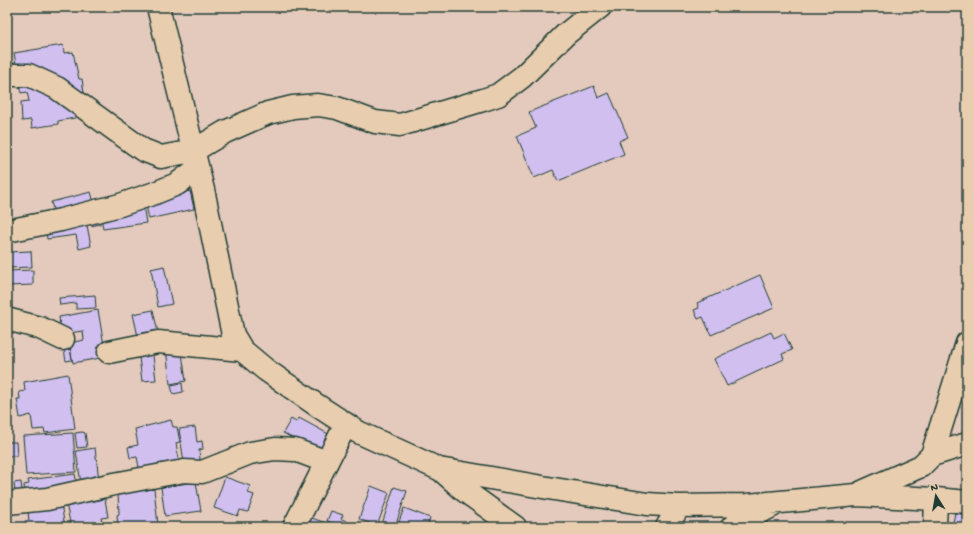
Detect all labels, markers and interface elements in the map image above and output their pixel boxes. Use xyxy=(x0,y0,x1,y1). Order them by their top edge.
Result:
north arrow xyxy=(916,476,956,516)
text: N xyxy=(930,482,939,495)

